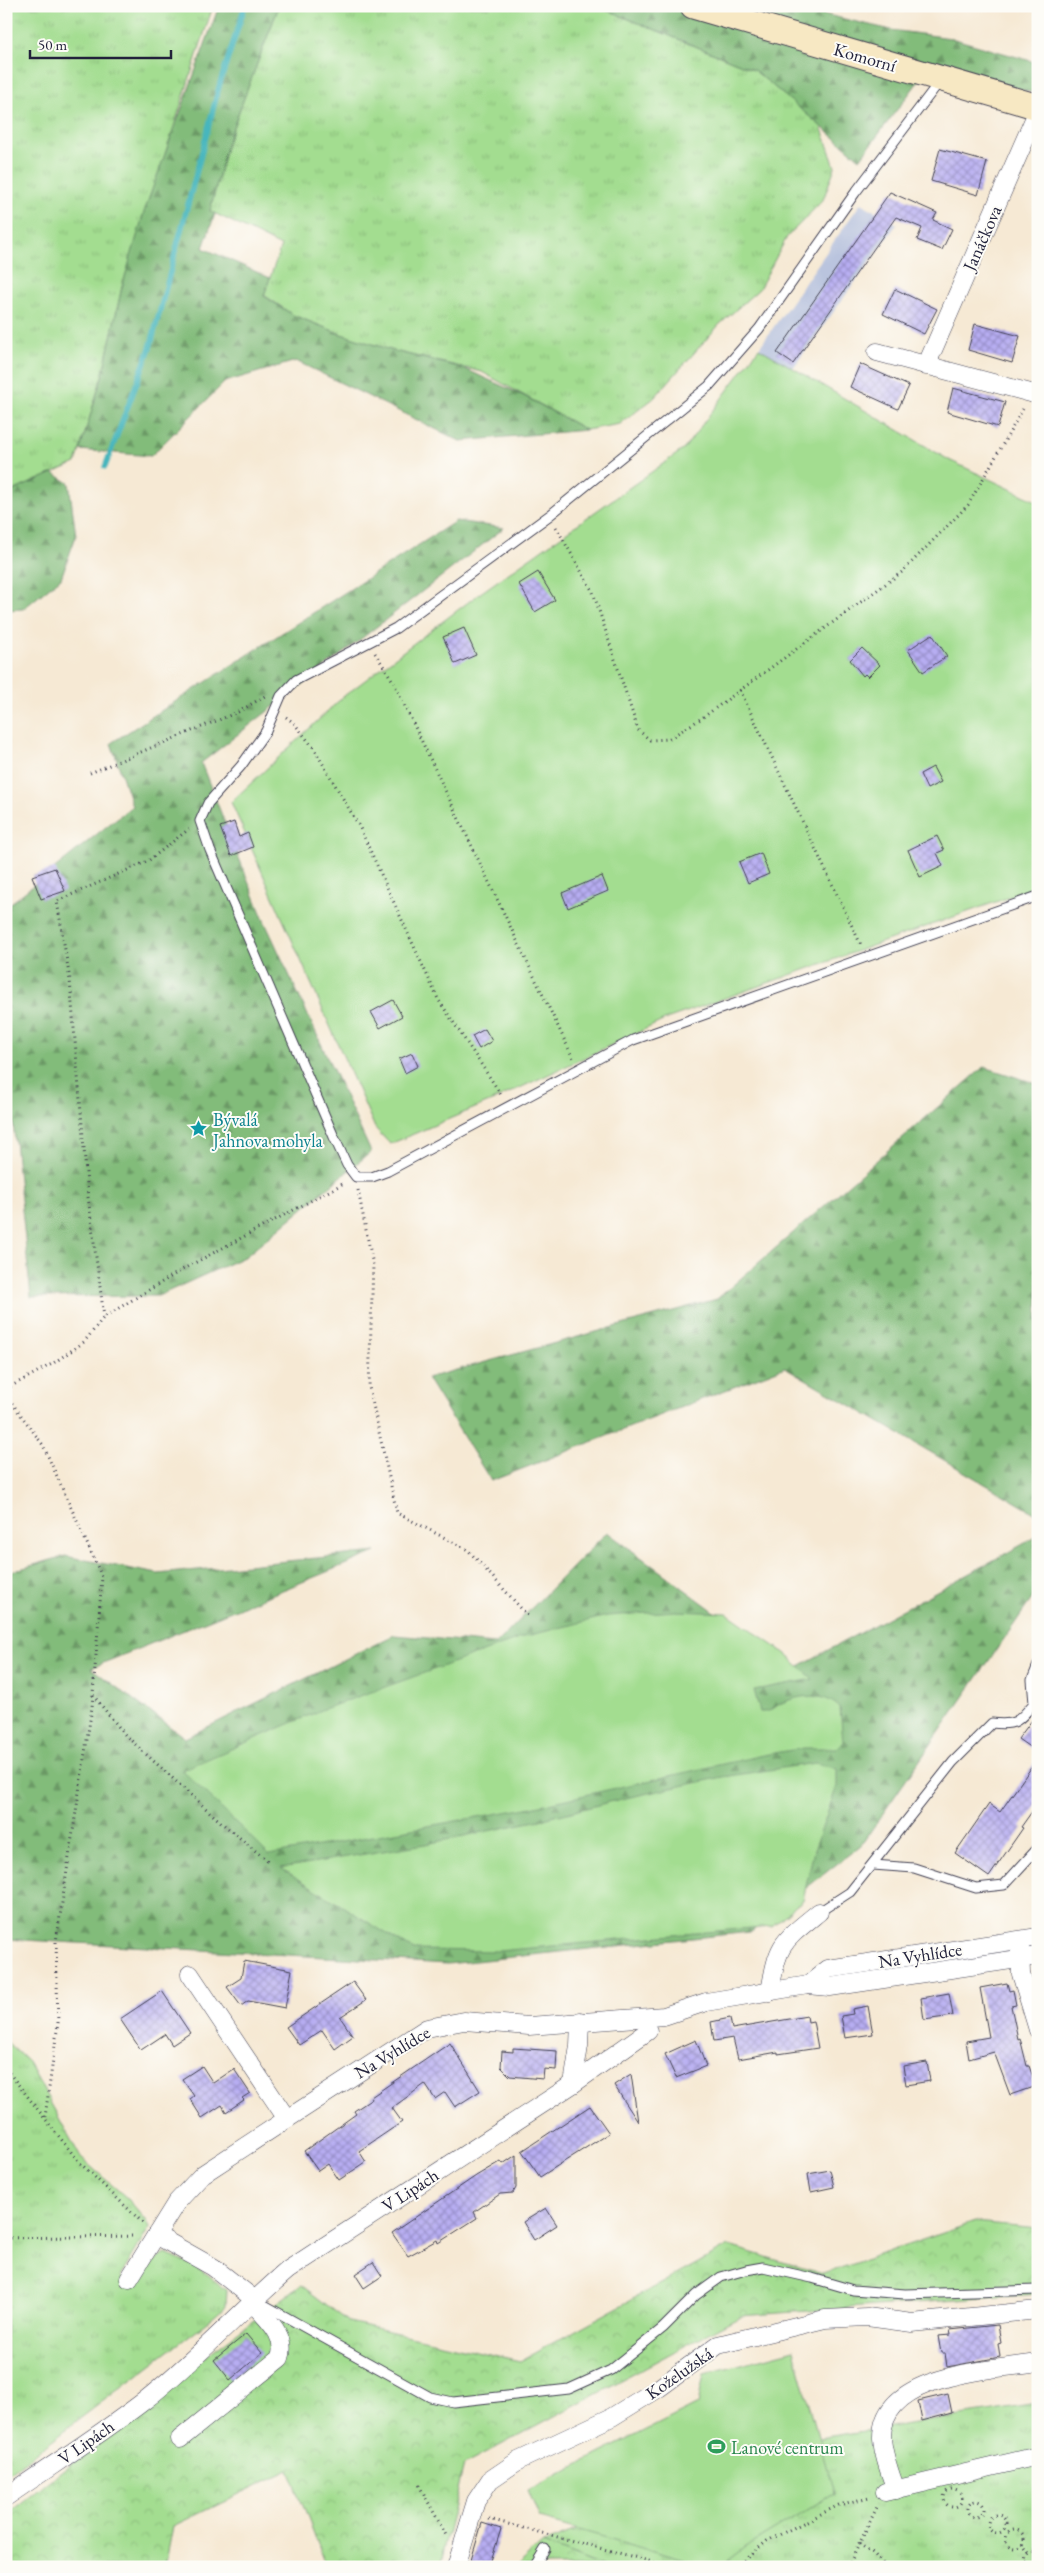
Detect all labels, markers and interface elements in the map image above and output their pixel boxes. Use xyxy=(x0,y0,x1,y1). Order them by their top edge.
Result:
scale bar xyxy=(30,28,171,60)
text: 50 m xyxy=(38,35,67,54)
street label: Komorní xyxy=(831,37,899,77)
street label: Janáčkova xyxy=(957,201,1007,276)
place label: Bývalá Jahnova mohyla xyxy=(211,1108,324,1152)
place icon: Bývalá Jahnova mohyla xyxy=(189,1119,209,1139)
street label: Na Vyhlídce xyxy=(877,1937,963,1973)
street label: Na Vyhlídce xyxy=(350,2020,434,2084)
street label: V Lipách xyxy=(377,2163,443,2217)
street label: Koželužská xyxy=(641,2341,718,2404)
street label: V Lipách xyxy=(53,2414,119,2470)
place label: Lanové centrum xyxy=(731,2436,844,2459)
sports icon: Lanové centrum xyxy=(707,2437,727,2457)

